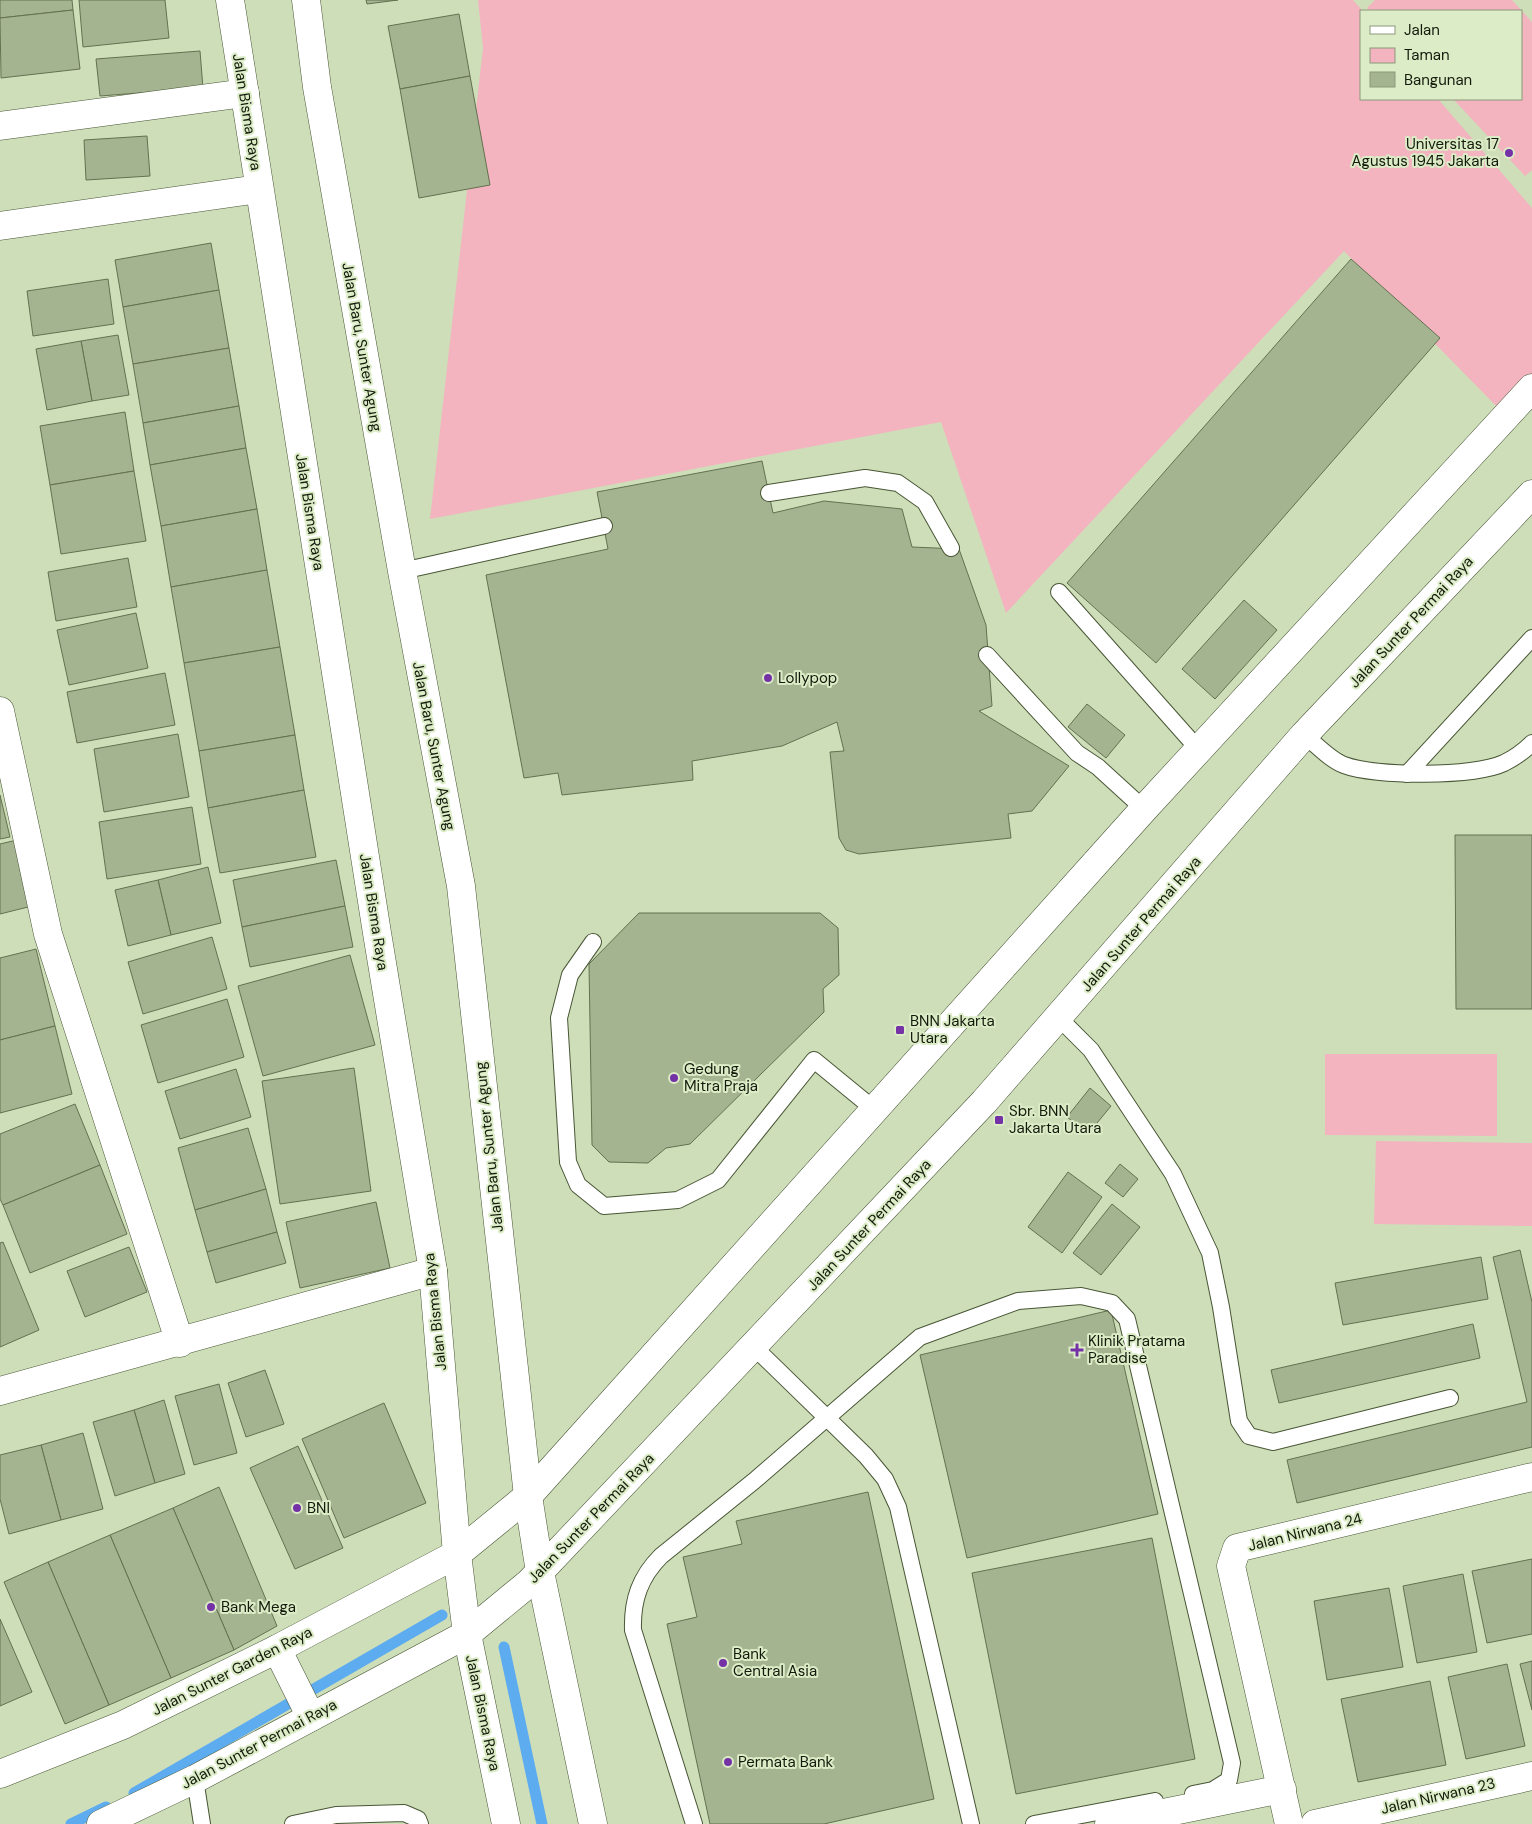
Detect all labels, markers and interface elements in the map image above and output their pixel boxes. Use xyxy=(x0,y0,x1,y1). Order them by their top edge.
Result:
legend xyxy=(1360,10,1522,100)
text: Jalan xyxy=(1404,20,1440,40)
text: Taman xyxy=(1404,45,1450,65)
street label: Jalan Bisma Raya xyxy=(228,52,266,172)
text: Bangunan xyxy=(1404,70,1472,90)
place label: Universitas 17 Agustus 1945 Jakarta xyxy=(1352,134,1499,171)
marker: Universitas 17 Agustus 1945 Jakarta xyxy=(1503,147,1515,159)
street label: Jalan Baru, Sunter Agung xyxy=(337,261,387,433)
street label: Jalan Bisma Raya xyxy=(291,452,329,572)
street label: Jalan Sunter Permai Raya xyxy=(1345,552,1477,692)
street label: Jalan Baru, Sunter Agung xyxy=(408,660,460,832)
place label: Lollypop xyxy=(778,668,837,688)
marker: Lollypop xyxy=(762,672,774,684)
street label: Jalan Bisma Raya xyxy=(355,852,393,972)
street label: Jalan Sunter Permai Raya xyxy=(1077,852,1205,996)
place label: BNN Jakarta Utara xyxy=(910,1011,995,1048)
marker: BNN Jakarta Utara xyxy=(894,1024,906,1036)
place label: Gedung Mitra Praja xyxy=(684,1059,758,1096)
street label: Jalan Baru, Sunter Agung xyxy=(470,1061,508,1233)
marker: Gedung Mitra Praja xyxy=(668,1072,680,1084)
place label: Sbr. BNN Jakarta Utara xyxy=(1009,1101,1102,1138)
marker: Sbr. BNN Jakarta Utara xyxy=(993,1114,1005,1126)
street label: Jalan Sunter Permai Raya xyxy=(803,1155,935,1295)
street label: Jalan Bisma Raya xyxy=(419,1252,451,1372)
place label: Klinik Pratama Paradise xyxy=(1088,1331,1185,1368)
marker: Klinik Pratama Paradise xyxy=(1070,1343,1084,1357)
street label: Jalan Sunter Permai Raya xyxy=(524,1449,658,1587)
place label: BNI xyxy=(307,1498,330,1518)
marker: BNI xyxy=(291,1502,303,1514)
street label: Jalan Nirwana 24 xyxy=(1246,1508,1364,1556)
place label: Bank Mega xyxy=(221,1597,296,1617)
marker: Bank Mega xyxy=(205,1601,217,1613)
street label: Jalan Sunter Garden Raya xyxy=(148,1622,316,1720)
place label: Bank Central Asia xyxy=(733,1644,817,1681)
street label: Jalan Bisma Raya xyxy=(461,1653,505,1773)
marker: Bank Central Asia xyxy=(717,1657,729,1669)
street label: Jalan Sunter Permai Raya xyxy=(178,1694,340,1794)
place label: Permata Bank xyxy=(738,1752,833,1772)
marker: Permata Bank xyxy=(722,1756,734,1768)
street label: Jalan Nirwana 23 xyxy=(1379,1773,1497,1819)

